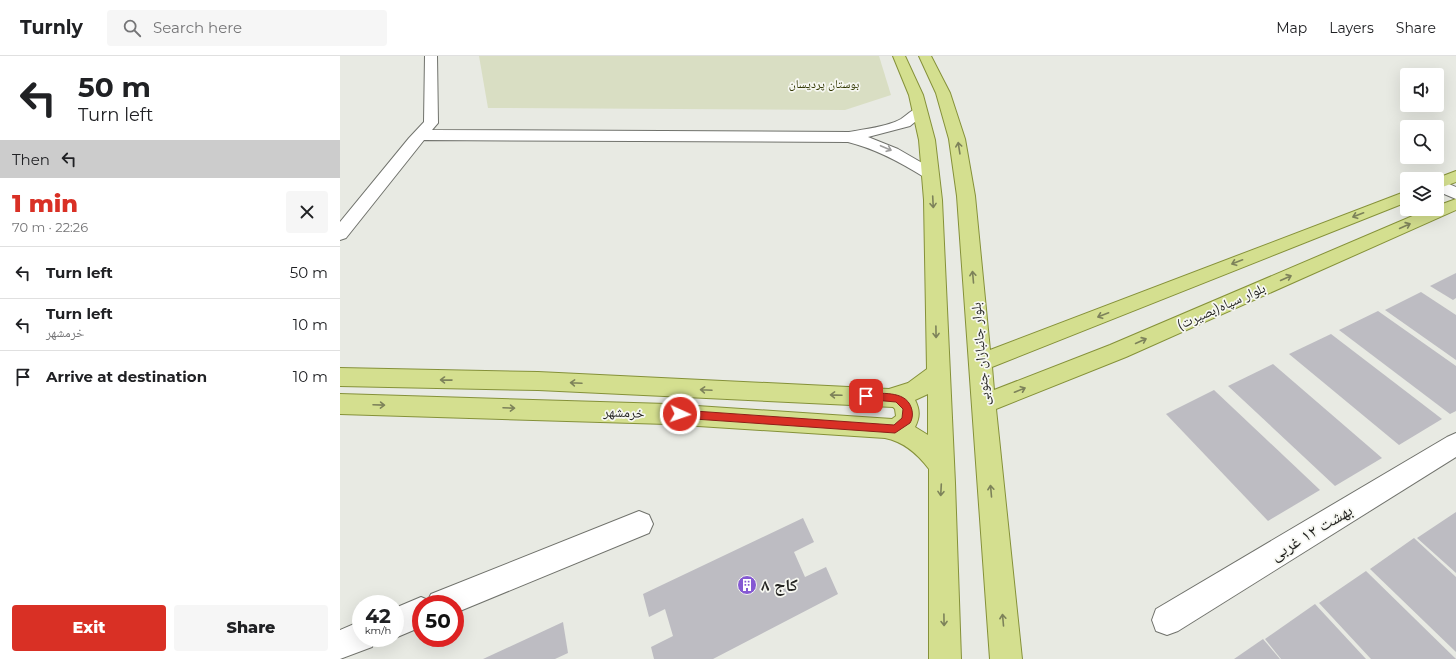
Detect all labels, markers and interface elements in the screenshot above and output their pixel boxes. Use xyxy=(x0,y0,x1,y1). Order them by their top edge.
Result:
search box xyxy=(107,10,387,46)
text: Turnly xyxy=(20,16,83,39)
icon: search xyxy=(121,17,143,39)
text: Search here xyxy=(153,18,242,37)
text: Map xyxy=(1276,19,1307,37)
text: Layers xyxy=(1329,19,1374,37)
text: Share xyxy=(1396,19,1436,37)
map controls xyxy=(1400,68,1444,216)
button: sound xyxy=(1400,68,1444,112)
text: 50 m xyxy=(78,70,151,104)
icon: left xyxy=(12,72,64,124)
park label: بوستان پردیسان xyxy=(789,76,859,91)
text: Turn left xyxy=(78,104,153,126)
button: search xyxy=(1400,120,1444,164)
one-way arrow xyxy=(955,142,963,155)
one-way arrow xyxy=(880,145,892,153)
icon: left xyxy=(58,148,80,170)
text: Then xyxy=(12,150,50,169)
button: layers xyxy=(1400,172,1444,216)
text: 1 min xyxy=(12,189,78,218)
button: close xyxy=(286,191,328,233)
one-way arrow xyxy=(929,195,936,208)
one-way arrow xyxy=(1352,211,1364,219)
text: 70 m · 22:26 xyxy=(12,219,88,235)
one-way arrow xyxy=(1398,222,1410,229)
one-way arrow xyxy=(1231,259,1243,267)
icon: left xyxy=(12,262,34,284)
text: Turn left xyxy=(46,263,113,282)
text: 50 m xyxy=(290,263,328,282)
one-way arrow xyxy=(969,271,977,284)
one-way arrow xyxy=(1279,274,1291,281)
street label: بلوار سپاه(بصیرت) xyxy=(1174,278,1268,334)
street label: بلوار جانبازان جنوبی xyxy=(966,301,993,406)
text: Turn left xyxy=(46,304,113,323)
one-way arrow xyxy=(1097,312,1109,320)
icon: left xyxy=(12,314,34,336)
text: 10 m xyxy=(293,315,328,334)
text: خرمشهر xyxy=(46,324,84,340)
one-way arrow xyxy=(932,325,940,338)
one-way arrow xyxy=(1134,337,1146,344)
icon: arrive xyxy=(12,366,34,388)
text: Arrive at destination xyxy=(46,367,207,386)
text: 10 m xyxy=(293,367,328,386)
one-way arrow xyxy=(440,376,453,384)
pin xyxy=(849,379,883,413)
one-way arrow xyxy=(570,380,583,387)
icon: arrive xyxy=(855,385,877,407)
one-way arrow xyxy=(1014,385,1026,393)
one-way arrow xyxy=(700,386,713,393)
one-way arrow xyxy=(830,392,843,399)
position arrow xyxy=(659,393,701,435)
one-way arrow xyxy=(372,401,385,409)
street label: خرمشهر xyxy=(602,402,645,422)
one-way arrow xyxy=(502,404,515,412)
one-way arrow xyxy=(938,483,945,496)
one-way arrow xyxy=(988,485,995,498)
street label: بهشت ۱۲ غربی xyxy=(1266,500,1356,565)
building icon: کاج ۸ xyxy=(736,574,758,596)
place label: کاج ۸ xyxy=(761,575,798,596)
speed limit sign: 50 xyxy=(412,595,464,647)
text: 42 xyxy=(365,604,391,628)
button: Exit xyxy=(12,605,166,651)
button: Share xyxy=(174,605,328,651)
one-way arrow xyxy=(940,613,948,626)
one-way arrow xyxy=(999,614,1006,627)
text: km/h xyxy=(365,624,391,637)

